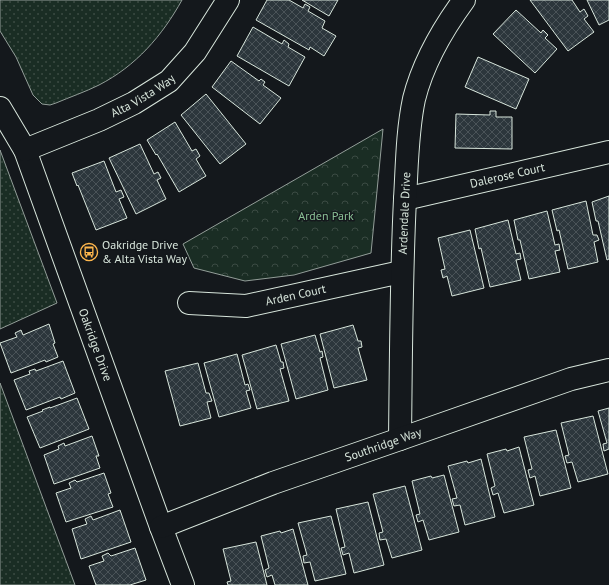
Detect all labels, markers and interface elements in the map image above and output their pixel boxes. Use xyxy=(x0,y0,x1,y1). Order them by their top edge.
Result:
street label: Alta Vista Way xyxy=(108,71,179,120)
street label: Dalerose Court xyxy=(468,159,546,191)
street label: Ardendale Drive xyxy=(395,172,413,254)
park label: Arden Park xyxy=(298,208,354,223)
place label: Oakridge Drive & Alta Vista Way xyxy=(102,237,187,266)
bus stop icon: Oakridge Drive & Alta Vista Way xyxy=(79,242,99,262)
street label: Arden Court xyxy=(264,281,327,309)
street label: Oakridge Drive xyxy=(76,306,116,383)
street label: Southridge Way xyxy=(343,424,424,465)

